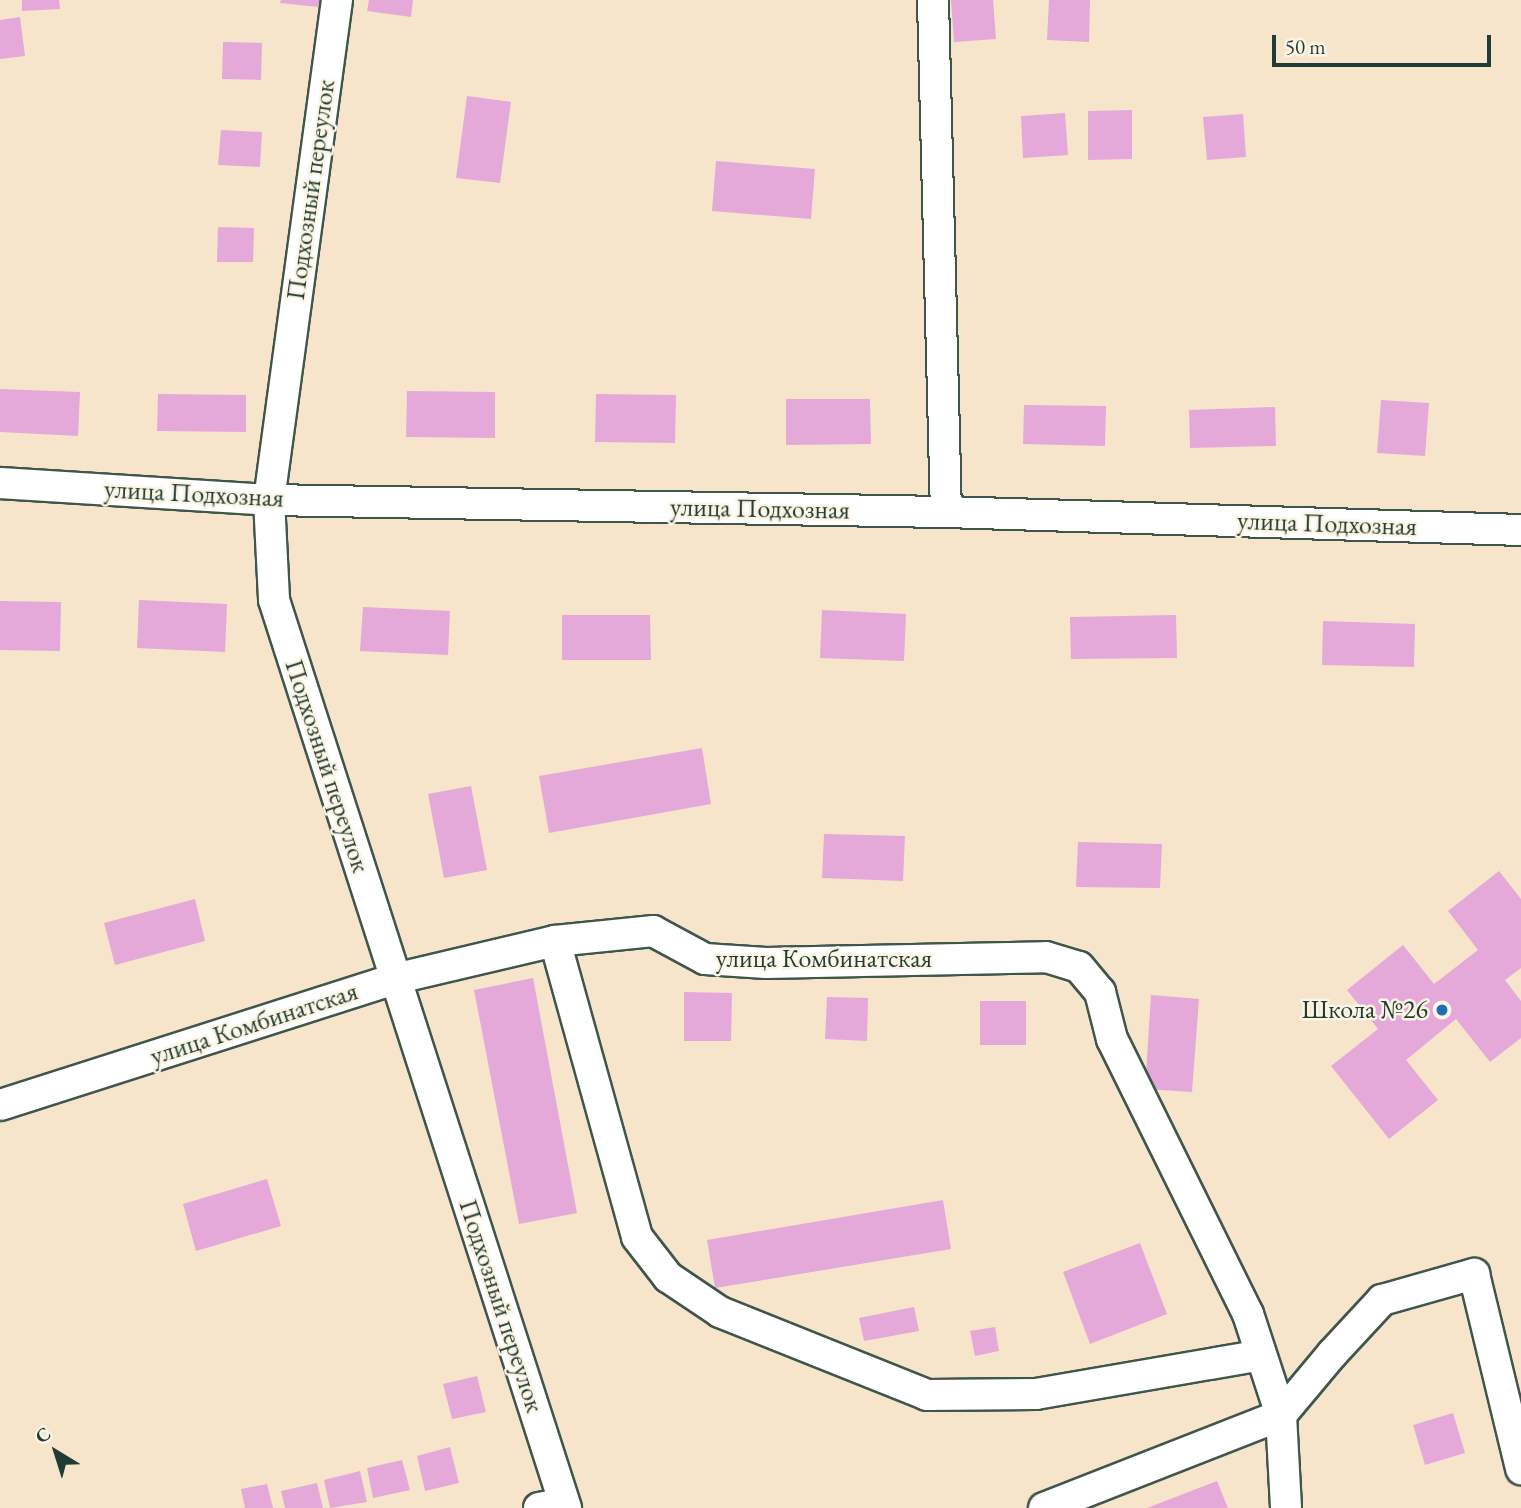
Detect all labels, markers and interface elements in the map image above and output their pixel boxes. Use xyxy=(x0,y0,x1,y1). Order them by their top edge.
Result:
scale bar xyxy=(1276,21,1495,65)
text: 50 m xyxy=(1285,33,1326,60)
street label: Подхозный переулок xyxy=(280,78,342,302)
street label: улица Подхозная xyxy=(103,474,285,514)
street label: улица Подхозная xyxy=(670,492,850,526)
street label: улица Подхозная xyxy=(1237,505,1417,543)
street label: Подхозный переулок xyxy=(278,655,376,877)
street label: улица Комбинатская xyxy=(716,943,932,975)
street label: улица Комбинатская xyxy=(146,976,362,1072)
place label: Школа №26 xyxy=(1301,994,1428,1026)
marker: Школа №26 xyxy=(1434,1002,1450,1018)
street label: Подхозный переулок xyxy=(452,1195,550,1417)
north arrow xyxy=(21,1417,91,1487)
text: С xyxy=(30,1421,56,1449)

